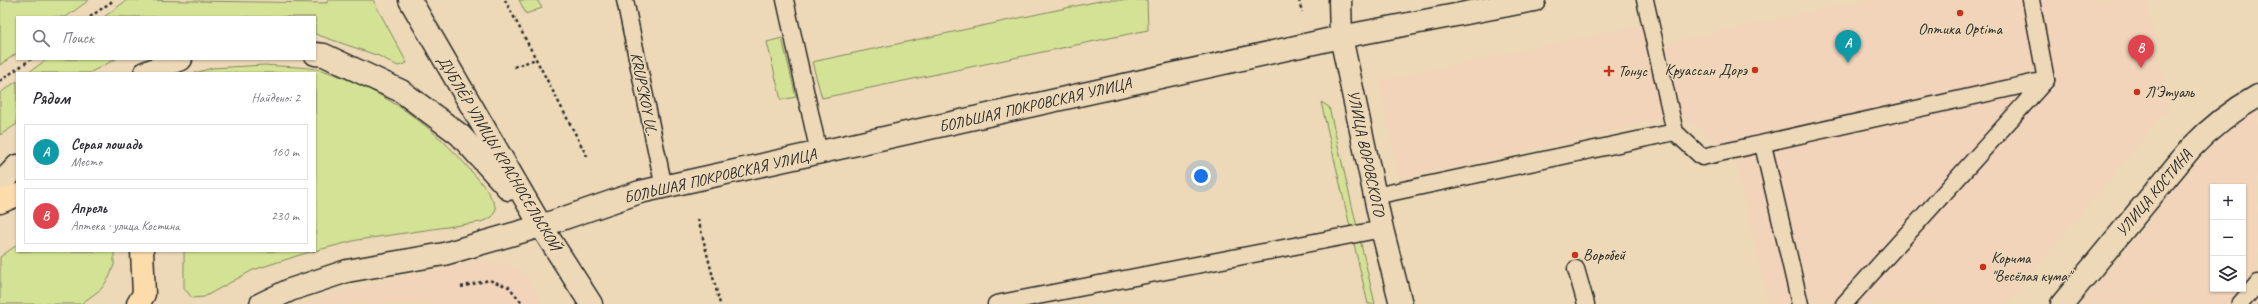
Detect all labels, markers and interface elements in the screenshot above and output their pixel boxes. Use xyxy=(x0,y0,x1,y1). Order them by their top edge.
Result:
marker: Оптика Optima xyxy=(1955,8,1965,18)
search box xyxy=(16,16,316,60)
place label: Оптика Optima xyxy=(1918,19,2003,39)
icon: search xyxy=(30,27,52,49)
text: Поиск xyxy=(62,29,94,48)
pin: A xyxy=(1835,30,1861,63)
pin: B xyxy=(2128,35,2154,68)
street label: KRUPSKOY UL. xyxy=(626,51,662,138)
street label: ДУБЛЁР УЛИЦЫ КРАСНОСЕЛЬСКОЙ xyxy=(433,52,567,257)
place label: Круассан Дорэ xyxy=(1665,60,1748,80)
place label: Тонус xyxy=(1618,61,1648,81)
marker: Тонус xyxy=(1603,65,1615,77)
marker: Круассан Дорэ xyxy=(1750,65,1760,75)
street label: БОЛЬШАЯ ПОКРОВСКАЯ УЛИЦА xyxy=(937,73,1134,137)
place label: Л'Этуаль xyxy=(2145,82,2195,102)
marker: Л'Этуаль xyxy=(2132,87,2142,97)
text: Рядом xyxy=(32,88,70,109)
street label: УЛИЦА ВОРОВСКОГО xyxy=(1343,88,1390,220)
text: Найдено: 2 xyxy=(252,90,300,106)
text: Серая лошадь xyxy=(71,135,142,154)
text: A xyxy=(43,144,49,160)
text: 160 m xyxy=(271,144,299,160)
street label: БОЛЬШАЯ ПОКРОВСКАЯ УЛИЦА xyxy=(622,144,819,208)
street label: УЛИЦА КОСТИНА xyxy=(2112,145,2197,241)
text: Место xyxy=(71,154,102,170)
your location xyxy=(1191,166,1211,186)
map controls xyxy=(2210,184,2246,292)
button: + xyxy=(2210,184,2246,220)
text: Апрель xyxy=(71,199,107,218)
text: B xyxy=(43,208,49,224)
text: 230 m xyxy=(271,208,299,224)
text: Аптека · улица Костина xyxy=(71,218,180,234)
button: − xyxy=(2210,220,2246,256)
place label: Воробей xyxy=(1583,245,1626,265)
place label: Корчма "Весёлая кума" xyxy=(1991,248,2074,286)
marker: Воробей xyxy=(1570,250,1580,260)
button: layers xyxy=(2210,256,2246,292)
marker: Корчма "Весёлая кума" xyxy=(1978,262,1988,272)

